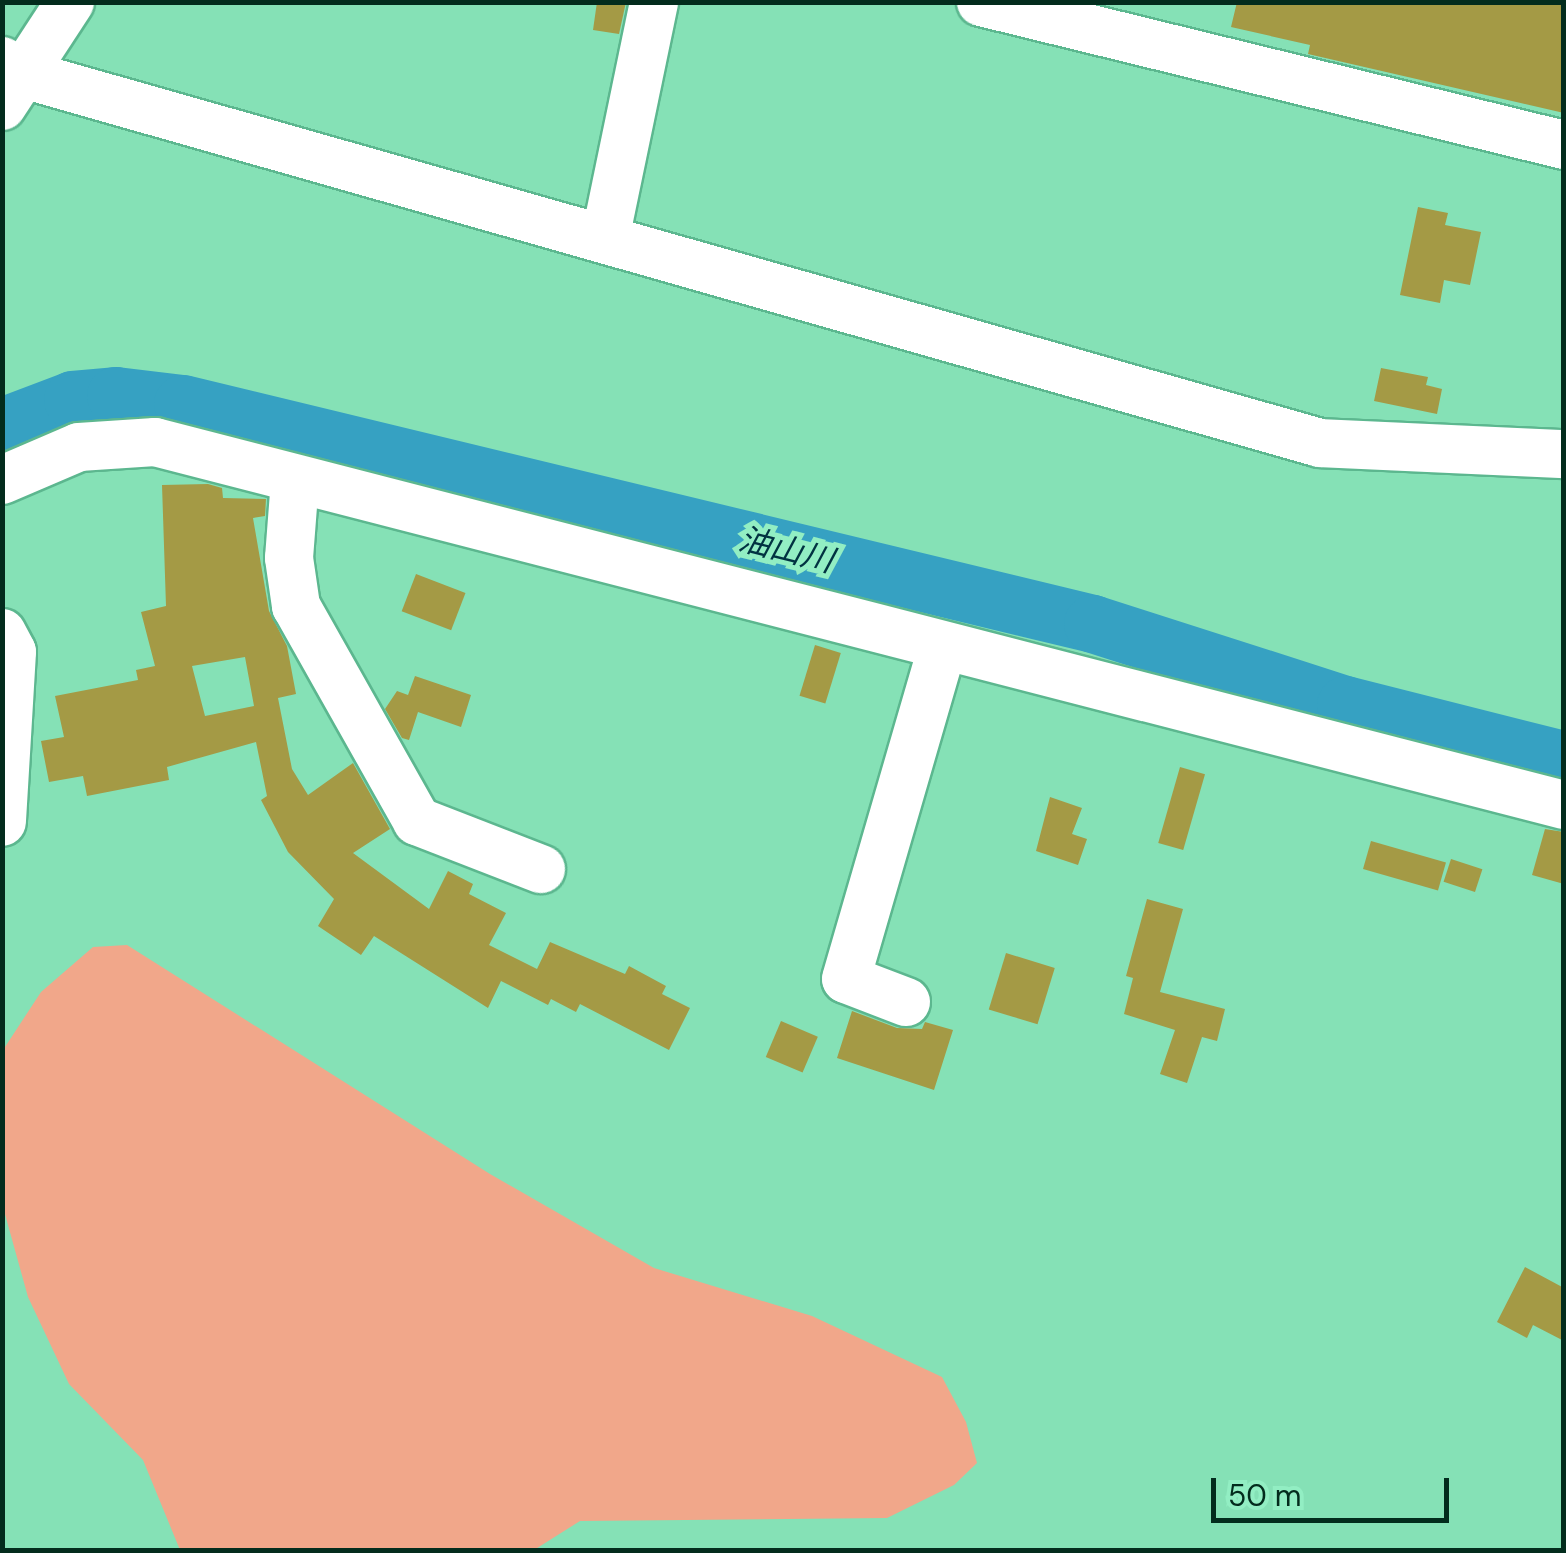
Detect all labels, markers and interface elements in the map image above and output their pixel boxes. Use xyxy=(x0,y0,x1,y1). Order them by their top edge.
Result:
water label: 油山川 xyxy=(735,520,837,580)
scale bar xyxy=(1216,1458,1454,1520)
text: 50 m xyxy=(1228,1476,1302,1515)

